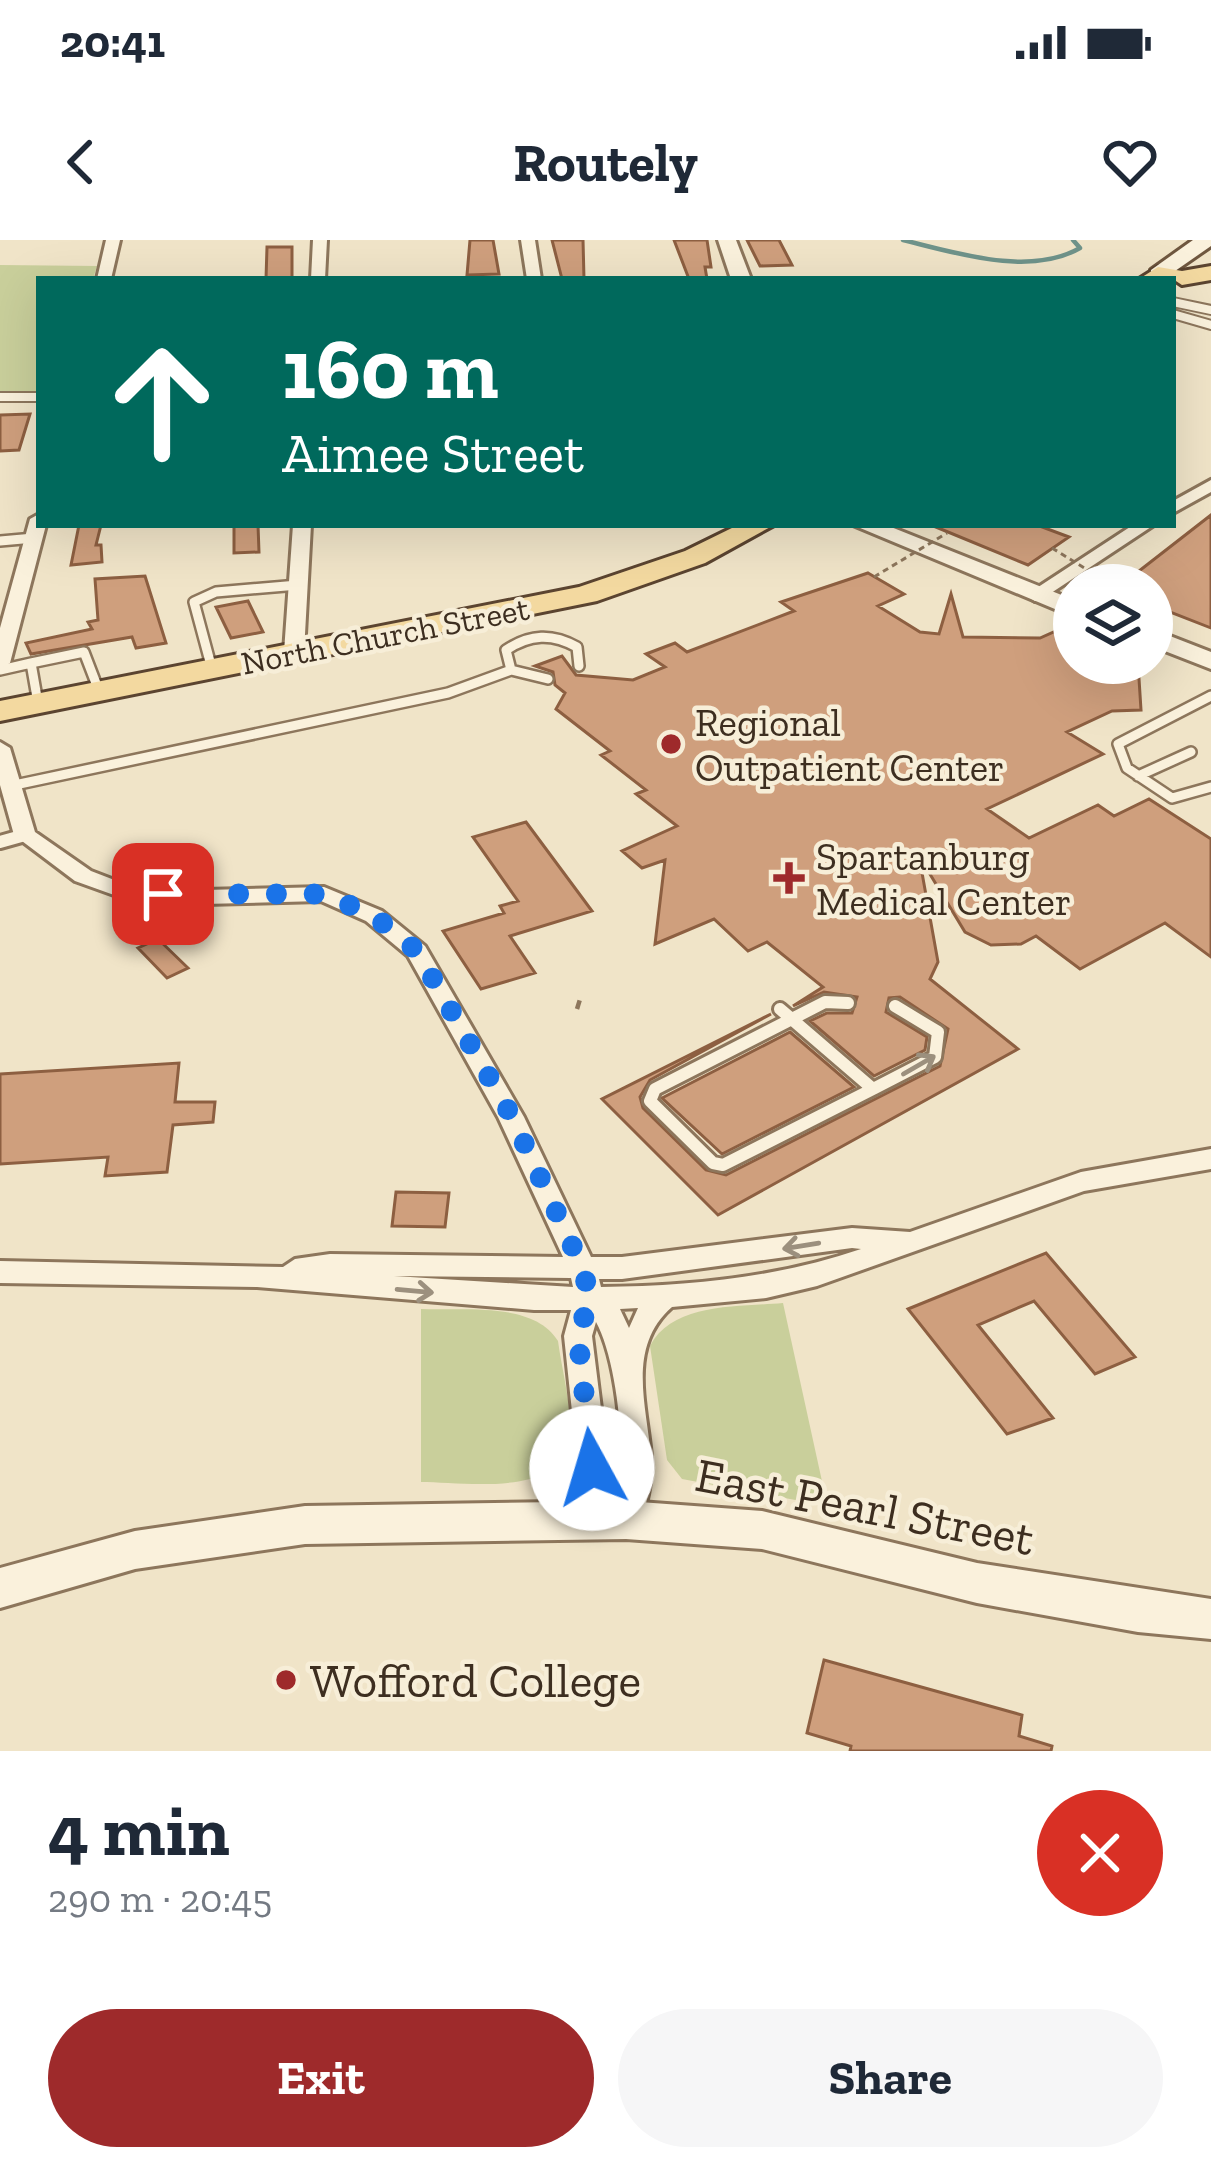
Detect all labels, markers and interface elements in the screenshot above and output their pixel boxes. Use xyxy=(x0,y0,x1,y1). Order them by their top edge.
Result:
text: 20:41 xyxy=(60,15,165,69)
icon: back xyxy=(48,129,114,195)
icon: heart xyxy=(1097,129,1163,195)
text: Routely xyxy=(513,130,698,195)
text: 160 m xyxy=(282,319,499,420)
icon: ahead xyxy=(84,324,240,480)
text: Aimee Street xyxy=(282,421,584,486)
map controls xyxy=(1053,564,1173,684)
button: layers xyxy=(1053,564,1173,684)
street label: North Church Street xyxy=(238,588,533,683)
place label: Regional Outpatient Center xyxy=(695,699,1005,791)
marker: Regional Outpatient Center xyxy=(658,731,684,757)
place label: Spartanburg Medical Center xyxy=(816,833,1071,925)
pin xyxy=(112,843,214,945)
icon: arrive xyxy=(130,861,196,927)
marker: Spartanburg Medical Center xyxy=(773,862,805,894)
one-way arrow xyxy=(901,1052,935,1076)
one-way arrow xyxy=(782,1236,821,1259)
one-way arrow xyxy=(395,1279,434,1302)
position arrow xyxy=(529,1405,655,1531)
street label: East Pearl Street xyxy=(691,1446,1039,1567)
place label: Wofford College xyxy=(310,1652,641,1709)
marker: Wofford College xyxy=(273,1667,299,1693)
text: 4 min xyxy=(48,1787,230,1873)
button: close xyxy=(1037,1790,1163,1916)
text: 290 m · 20:45 xyxy=(48,1875,272,1922)
button: Exit xyxy=(48,2009,594,2147)
button: Share xyxy=(618,2009,1163,2147)

